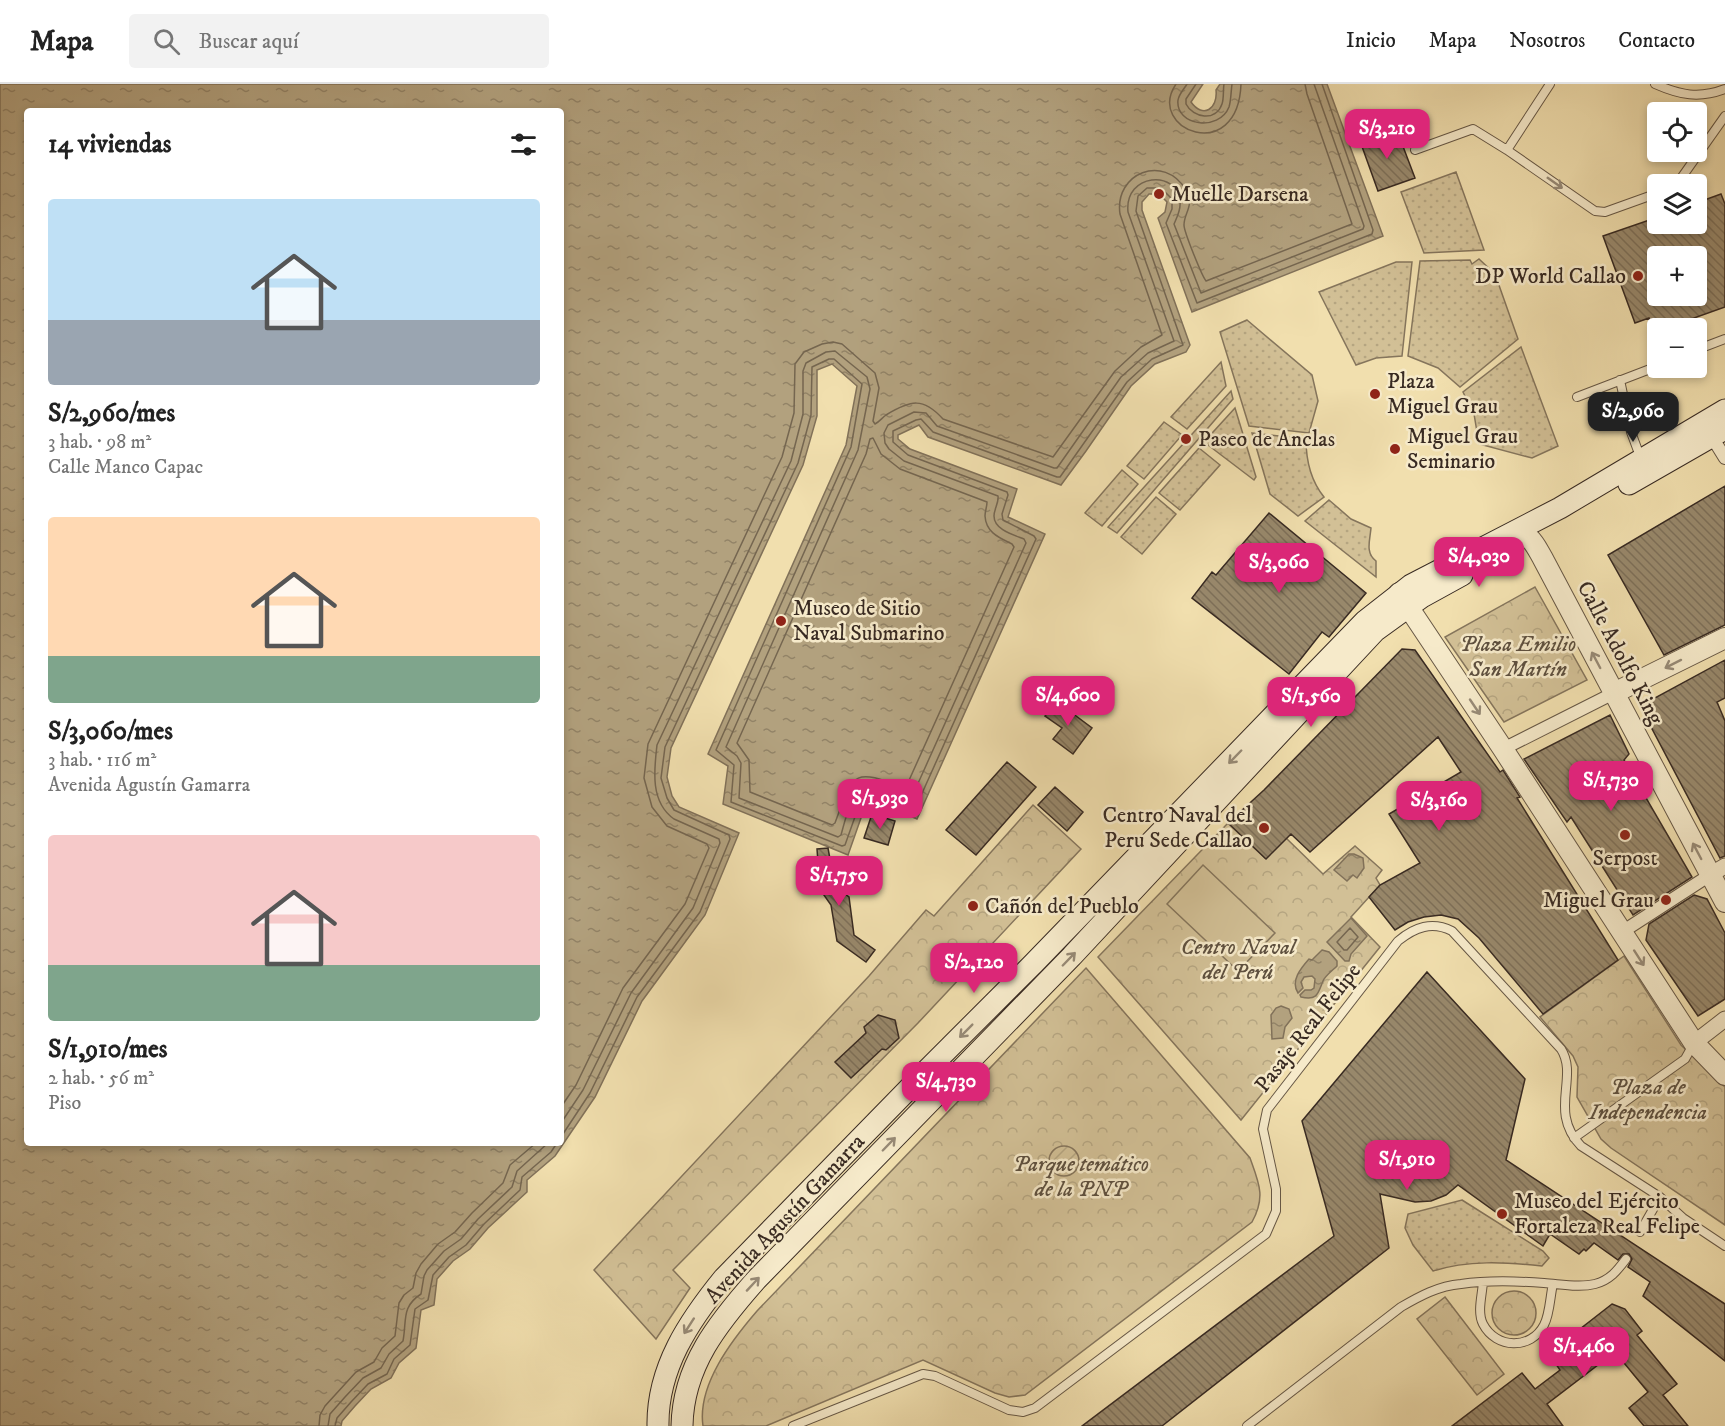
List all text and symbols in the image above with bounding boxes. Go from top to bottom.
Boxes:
search box [129,14,549,68]
text: Mapa [30,24,93,59]
icon: search [150,25,183,58]
text: Buscar aquí [198,28,299,55]
text: Inicio [1346,28,1396,54]
text: Mapa [1429,28,1476,54]
text: Nosotros [1509,28,1585,54]
text: Contacto [1618,28,1695,54]
map controls [1647,102,1707,378]
button: locate [1647,102,1707,162]
pin: S/3,210 [1332,109,1442,160]
text: S/3,210 [1359,116,1415,141]
text: 14 viviendas [48,128,171,161]
icon: filters [507,128,540,161]
button: layers [1647,174,1707,234]
one-way arrow [1546,177,1563,189]
place label: Muelle Darsena [1171,181,1309,208]
marker: Muelle Darsena [1152,187,1166,201]
icon: home [240,238,348,346]
button: + [1647,246,1707,306]
place label: DP World Callao [1475,263,1626,290]
marker: DP World Callao [1631,269,1645,283]
button: − [1647,318,1707,378]
place label: Plaza Miguel Grau [1387,368,1498,420]
marker: Plaza Miguel Grau [1368,387,1382,401]
pin: S/2,960 [1578,392,1688,443]
text: S/2,960/mes [48,397,175,430]
text: S/2,960 [1602,399,1664,424]
place label: Miguel Grau Seminario [1407,423,1518,475]
place label: Paseo de Anclas [1198,426,1335,453]
text: 3 hab. · 98 m² [48,430,151,455]
marker: Paseo de Anclas [1179,432,1193,446]
marker: Miguel Grau Seminario [1388,442,1402,456]
text: Calle Manco Capac [48,455,203,480]
pin: S/4,030 [1424,537,1534,588]
pin: S/3,060 [1224,543,1334,594]
text: S/4,030 [1448,544,1510,569]
text: S/3,060 [1249,550,1309,575]
icon: home [240,556,348,664]
street label: Calle Adolfo King [1571,577,1669,730]
place label: Museo de Sitio Naval Submarino [793,595,944,647]
marker: Museo de Sitio Naval Submarino [774,614,788,628]
park label: Plaza Emilio San Martín [1460,631,1576,683]
one-way arrow [1590,651,1602,669]
one-way arrow [1664,659,1682,671]
pin: S/4,600 [1013,676,1123,727]
pin: S/1,560 [1256,677,1366,728]
text: S/4,600 [1036,683,1100,708]
text: S/1,560 [1281,684,1341,709]
one-way arrow [1469,698,1481,715]
text: S/3,060/mes [48,715,173,748]
text: 3 hab. · 116 m² [48,748,156,773]
one-way arrow [1227,749,1242,764]
pin: S/1,730 [1556,761,1666,812]
text: S/1,730 [1583,768,1639,793]
text: Avenida Agustín Gamarra [48,773,250,798]
pin: S/1,930 [825,779,935,830]
pin: S/3,160 [1384,781,1494,832]
text: S/1,930 [852,786,908,811]
text: S/3,160 [1410,788,1468,813]
place label: Centro Naval del Peru Sede Callao [1102,802,1252,854]
marker: Centro Naval del Peru Sede Callao [1257,821,1271,835]
marker: Serpost [1618,828,1632,842]
one-way arrow [1691,843,1703,860]
place label: Serpost [1593,845,1657,872]
pin: S/1,750 [784,856,894,907]
text: S/1,750 [810,863,868,888]
icon: home [240,874,348,982]
place label: Miguel Grau [1543,887,1654,914]
place label: Cañón del Pueblo [985,893,1139,920]
marker: Miguel Grau [1659,893,1673,907]
marker: Cañón del Pueblo [966,899,980,913]
park label: Centro Naval del Perú [1181,934,1298,986]
pin: S/2,120 [919,943,1029,994]
one-way arrow [1633,949,1645,966]
text: S/2,120 [944,950,1004,975]
one-way arrow [1062,952,1077,967]
street label: Pasaje Real Felipe [1249,958,1367,1098]
one-way arrow [958,1023,973,1038]
text: S/1,910/mes [48,1033,168,1066]
pin: S/4,730 [891,1062,1001,1113]
text: 2 hab. · 56 m² [48,1066,154,1091]
text: S/4,730 [916,1069,976,1094]
park label: Plaza de Independencia [1587,1074,1707,1126]
text: Piso [48,1091,81,1116]
street label: Avenida Agustín Gamarra [699,1128,871,1310]
one-way arrow [882,1137,897,1152]
pin: S/1,910 [1352,1140,1462,1191]
text: S/1,910 [1379,1147,1435,1172]
park label: Parque temático de la PNP [1013,1151,1149,1203]
place label: Museo del Ejército Fortaleza Real Felipe [1514,1188,1700,1240]
marker: Museo del Ejército Fortaleza Real Felipe [1495,1207,1509,1221]
one-way arrow [746,1277,760,1292]
one-way arrow [683,1317,695,1334]
pin: S/1,460 [1529,1327,1639,1378]
text: S/1,460 [1553,1334,1615,1359]

